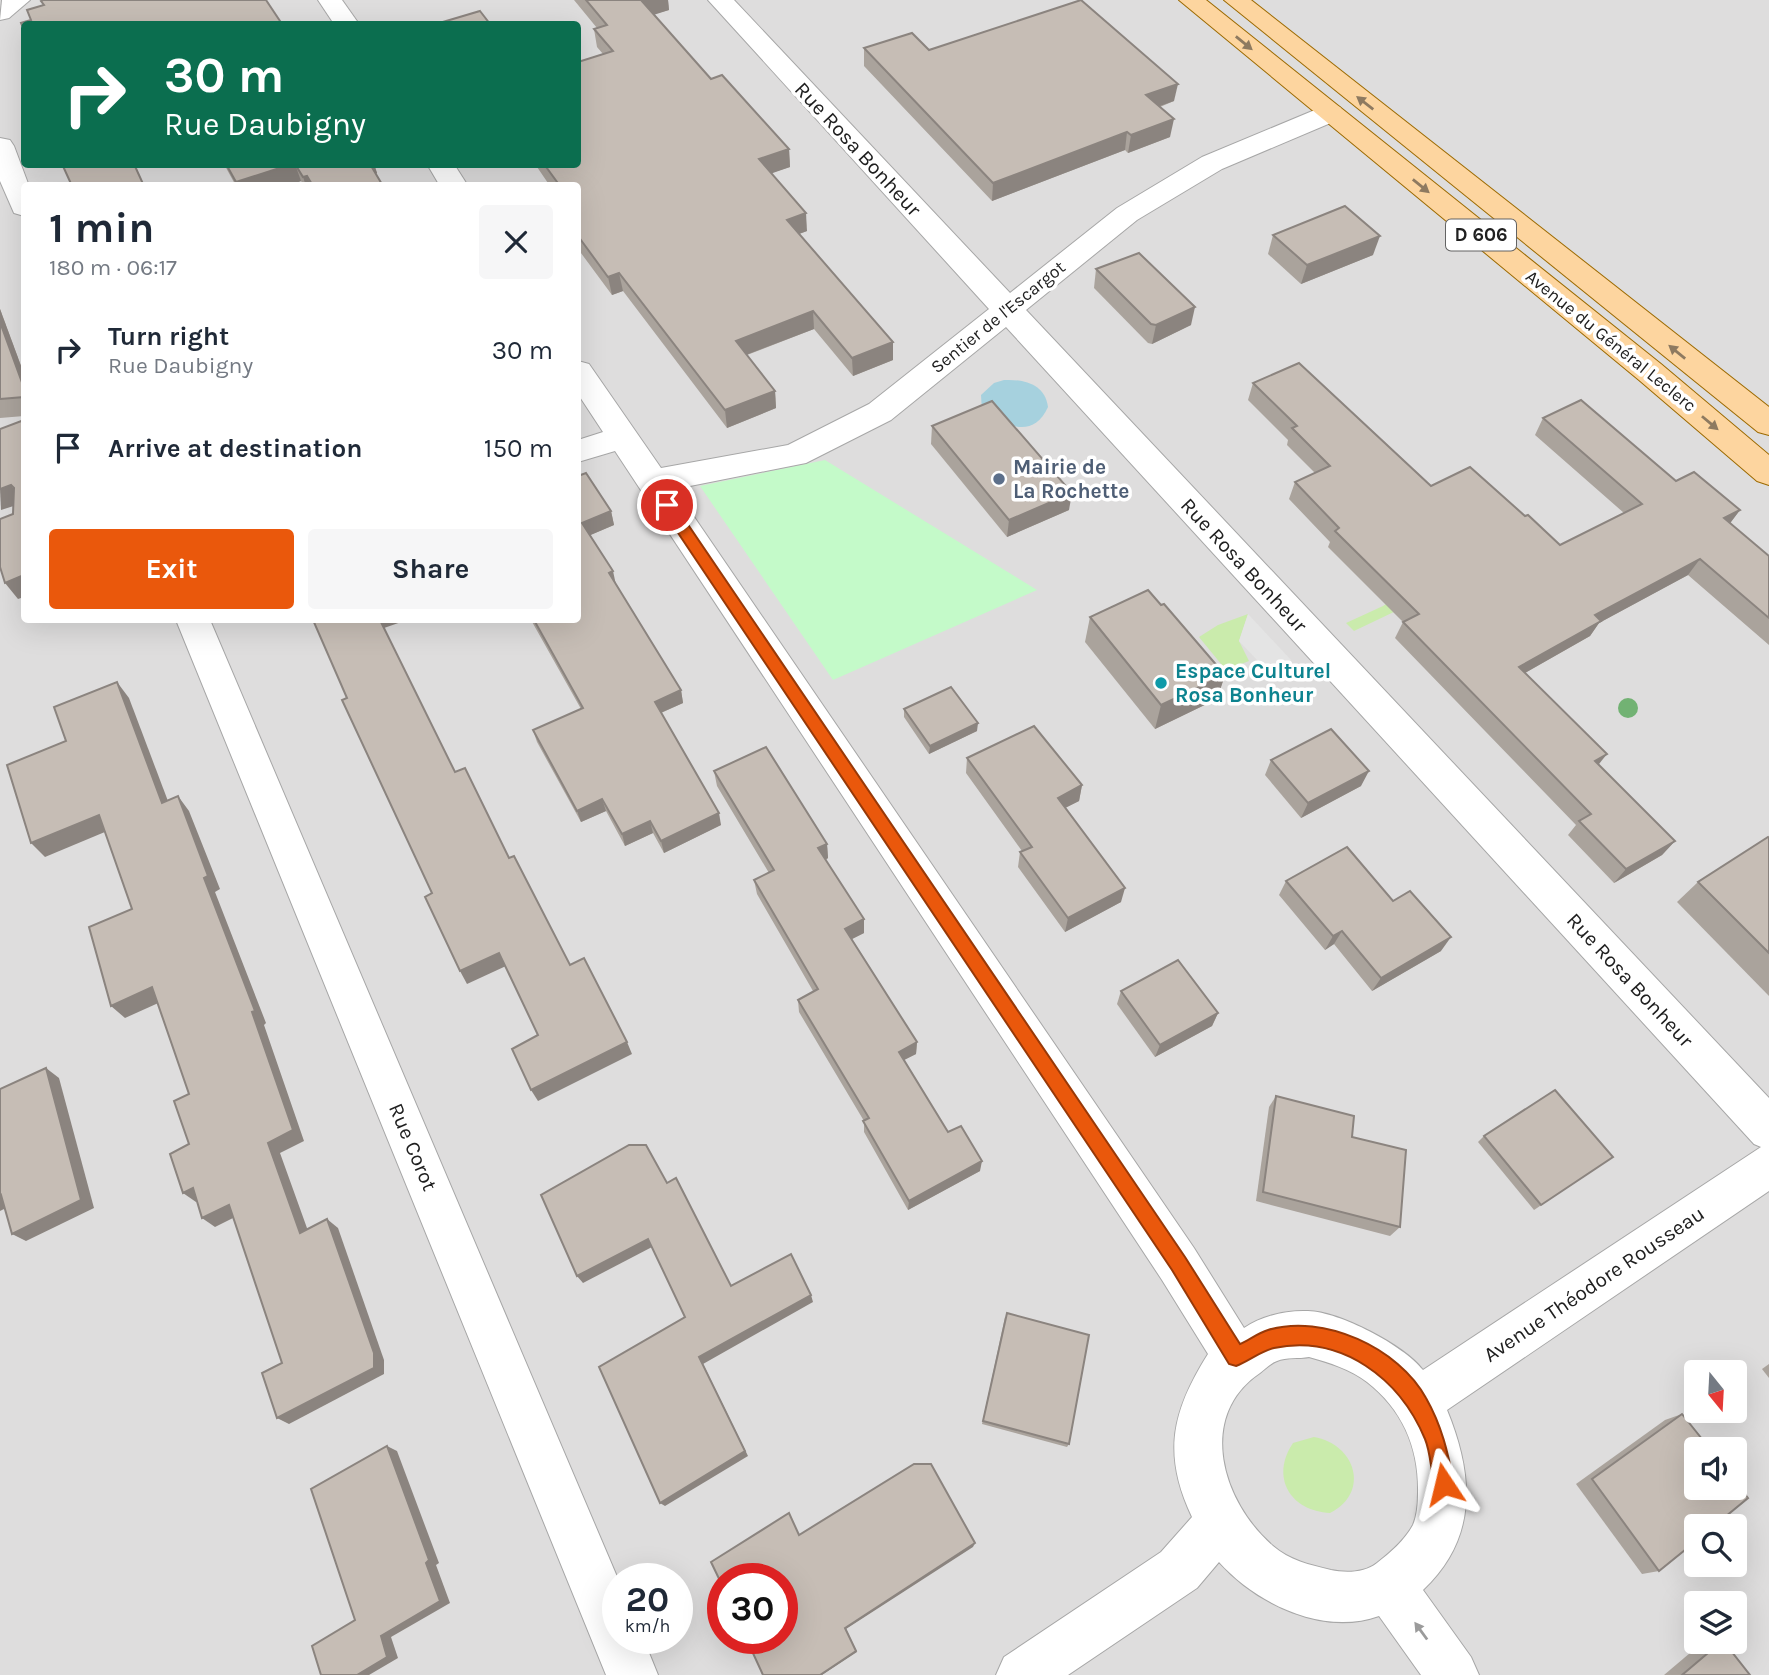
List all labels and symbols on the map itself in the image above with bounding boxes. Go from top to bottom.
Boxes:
one-way arrow [1234,35,1252,50]
street label: Rue Rosa Bonheur [790,77,926,221]
one-way arrow [1356,95,1374,110]
one-way arrow [1412,178,1429,193]
road number: D 606 [1446,219,1516,250]
street label: Sentier de l'Escargot [926,256,1070,378]
street label: Avenue du Général Leclerc [1521,265,1701,417]
one-way arrow [1668,344,1686,359]
one-way arrow [1701,415,1719,431]
place label: Mairie de La Rochette [1013,455,1129,503]
marker: Mairie de La Rochette [991,471,1007,487]
pin [637,475,697,535]
street label: Rue Rosa Bonheur [1176,493,1312,637]
place label: Espace Culturel Rosa Bonheur [1175,659,1331,707]
marker: Espace Culturel Rosa Bonheur [1153,675,1169,691]
street label: Rue Rosa Bonheur [1562,908,1698,1052]
street label: Rue Corot [384,1100,442,1194]
street label: Avenue Théodore Rousseau [1479,1201,1709,1367]
north arrow [1684,1360,1746,1423]
position arrow [1407,1447,1481,1521]
speed limit sign: 30 [707,1563,798,1654]
one-way arrow [1414,1622,1428,1640]

